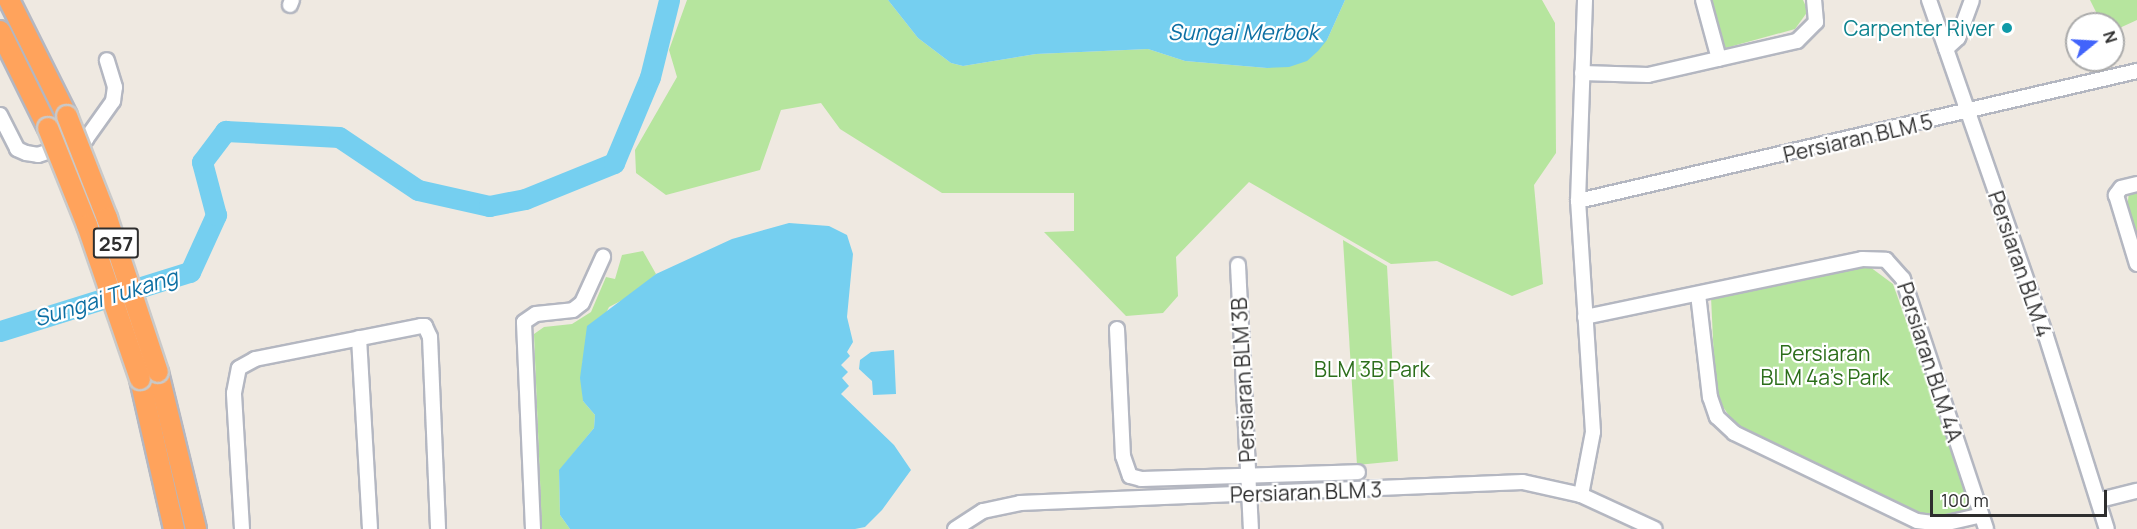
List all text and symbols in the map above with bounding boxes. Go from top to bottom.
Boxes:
north arrow [2065,12,2125,72]
place label: Carpenter River [1844,15,1995,41]
water label: Sungai Merbok [1168,20,1318,46]
marker: Carpenter River [2000,21,2014,35]
text: N [2098,28,2122,46]
street label: Persiaran BLM 5 [1781,109,1935,167]
street label: Persiaran BLM 4 [1983,188,2057,340]
road number: 257 [92,226,140,260]
water label: Sungai Tukang [31,264,181,332]
street label: Persiaran BLM 4A [1892,279,1968,445]
street label: Persiaran BLM 3B [1226,297,1260,463]
park label: Persiaran BLM 4a's Park [1761,340,1889,390]
park label: BLM 3B Park [1314,356,1430,382]
street label: Persiaran BLM 3 [1230,477,1382,507]
scale bar [1933,478,2110,516]
text: 100 m [1941,488,1989,512]

